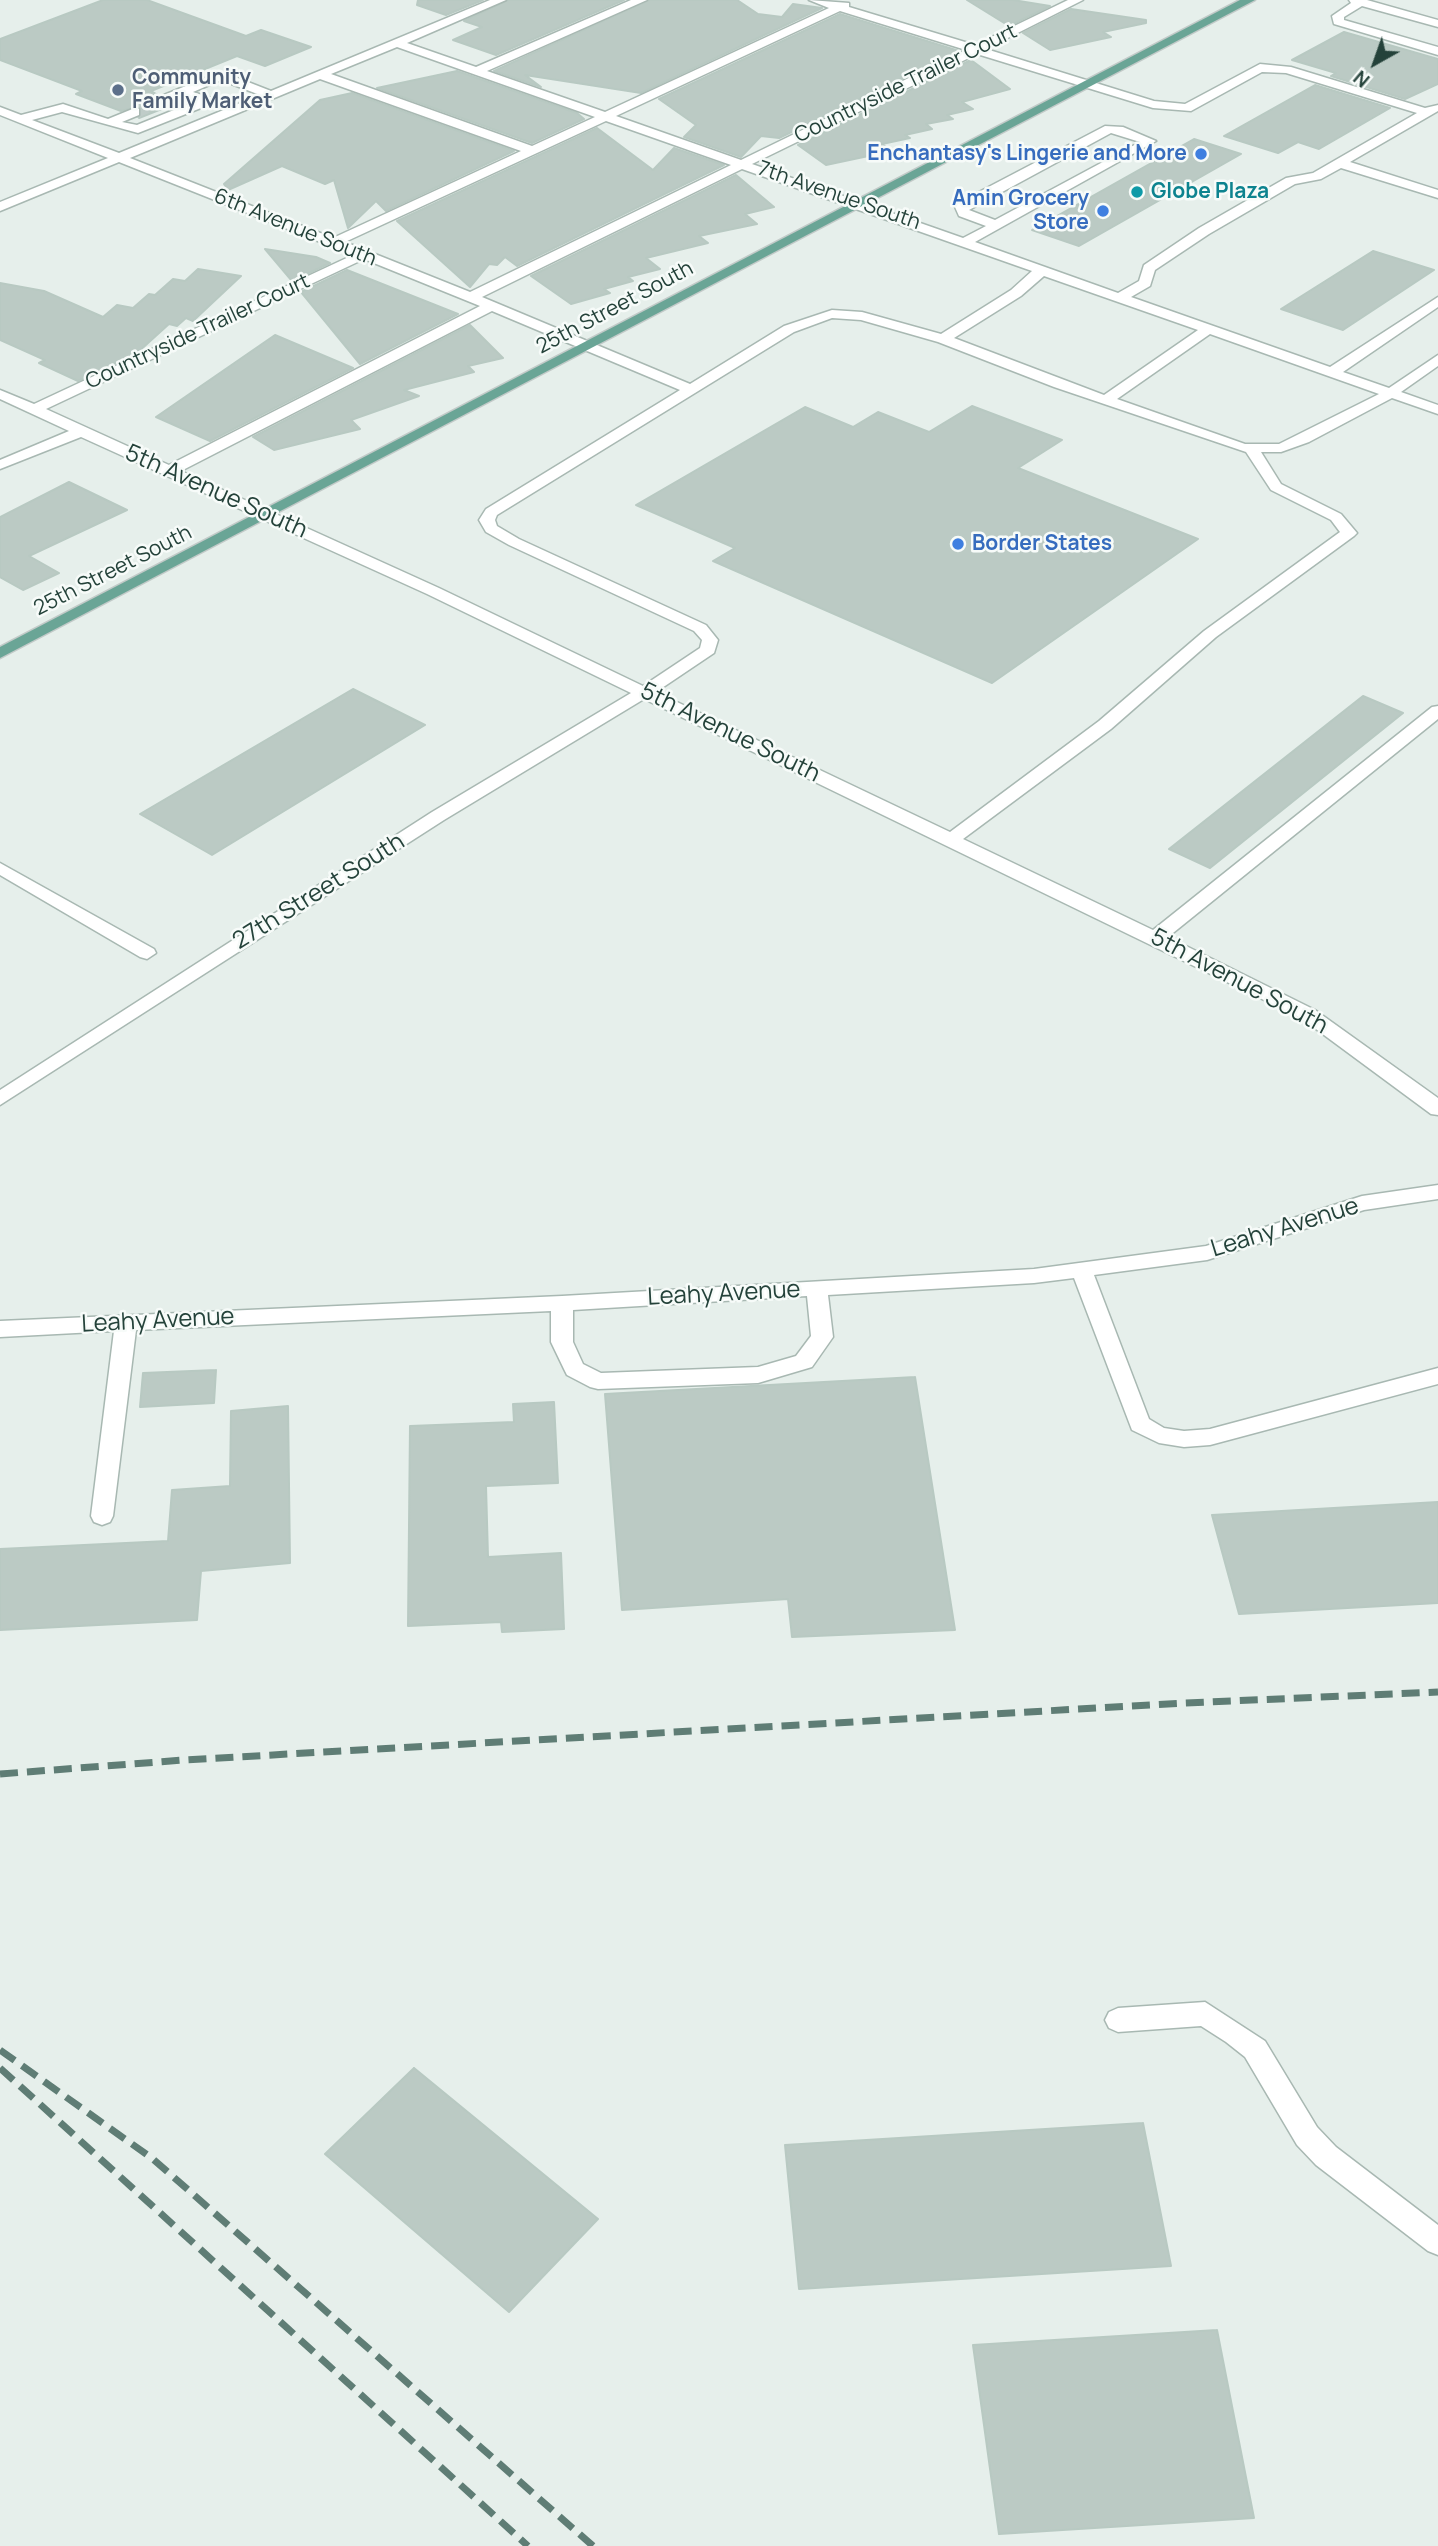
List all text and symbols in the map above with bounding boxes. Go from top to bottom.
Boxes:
street label: Countryside Trailer Court [791,19,1021,149]
north arrow [1340,28,1410,98]
place label: Community Family Market [132,65,273,115]
text: N [1348,65,1375,93]
marker: Community Family Market [110,82,126,98]
place label: Enchantasy's Lingerie and More [867,141,1187,167]
marker: Enchantasy's Lingerie and More [1193,146,1209,162]
street label: 7th Avenue South [754,156,924,236]
place label: Globe Plaza [1151,179,1269,205]
street label: 6th Avenue South [210,184,380,272]
marker: Globe Plaza [1129,184,1145,200]
place label: Amin Grocery Store [952,186,1089,236]
marker: Amin Grocery Store [1095,203,1111,219]
street label: 25th Street South [532,256,698,360]
street label: Countryside Trailer Court [82,269,314,395]
street label: 5th Avenue South [120,439,312,545]
street label: 25th Street South [30,520,196,622]
place label: Border States [972,531,1112,557]
marker: Border States [950,536,966,552]
street label: 5th Avenue South [635,677,825,789]
street label: 27th Street South [228,828,410,956]
street label: 5th Avenue South [1145,923,1333,1041]
street label: Leahy Avenue [1208,1192,1362,1264]
street label: Leahy Avenue [647,1276,801,1312]
street label: Leahy Avenue [81,1303,235,1339]

